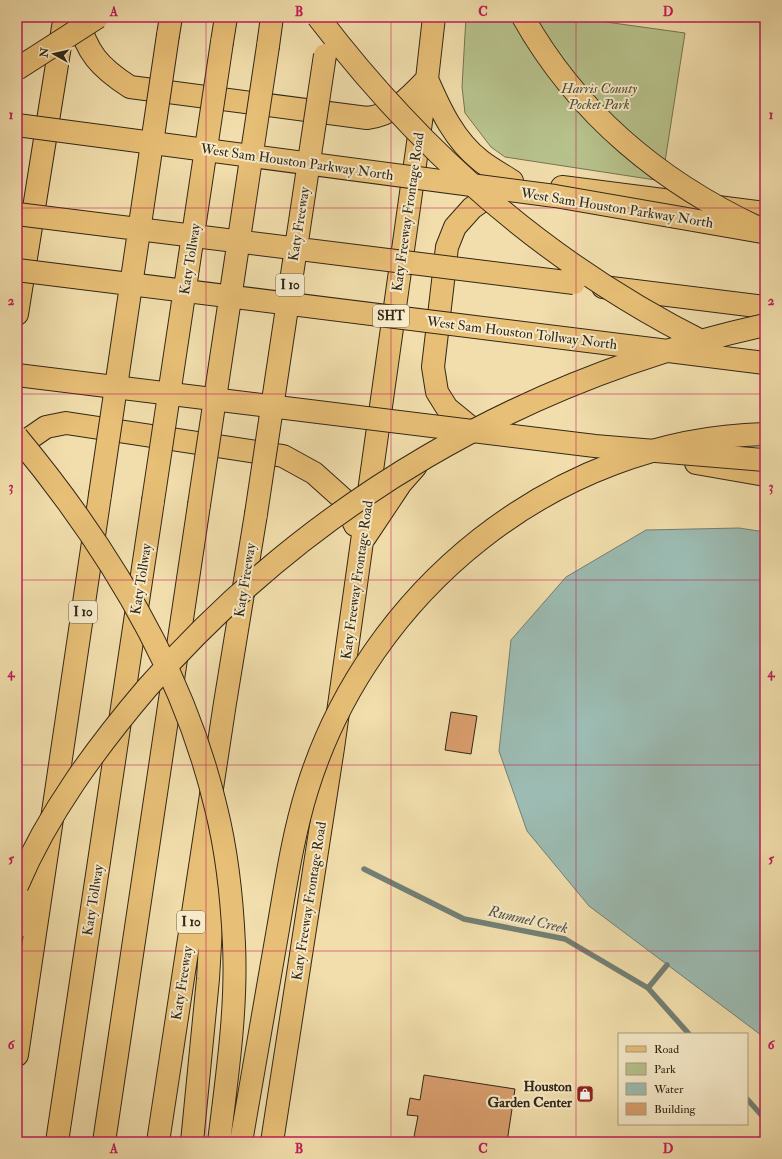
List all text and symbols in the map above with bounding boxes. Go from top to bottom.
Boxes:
text: A [109,4,119,20]
text: B [295,4,303,20]
text: C [478,4,488,20]
text: D [663,4,674,20]
north arrow [34,34,74,74]
text: N [37,46,52,59]
park label: Harris County Pocket Park [560,80,637,113]
text: 1 [9,107,14,123]
text: 1 [769,107,774,123]
street label: Katy Freeway Frontage Road [388,131,429,293]
street label: West Sam Houston Parkway North [198,140,395,185]
street label: West Sam Houston Parkway North [518,184,715,233]
street label: Katy Freeway [285,185,314,262]
street label: Katy Tollway [176,221,205,296]
road number: I 10 [276,274,304,296]
text: 2 [8,293,15,309]
text: 2 [768,293,775,309]
road number: SHT [373,305,409,327]
street label: West Sam Houston Tollway North [425,313,619,354]
text: 3 [9,479,14,495]
text: 3 [769,479,774,495]
street label: Katy Freeway Frontage Road [337,499,378,661]
street label: Katy Tollway [127,541,156,616]
street label: Katy Freeway [231,541,260,618]
road number: I 10 [69,601,97,623]
text: 4 [6,665,15,681]
text: 4 [766,665,775,681]
street label: Katy Freeway Frontage Road [288,820,331,982]
text: 5 [8,851,14,867]
text: 5 [768,851,774,867]
street label: Katy Tollway [79,862,108,937]
water label: Rummel Creek [485,901,570,938]
road number: I 10 [177,911,205,933]
street label: Katy Freeway [168,944,197,1021]
legend [618,1033,748,1125]
text: 6 [8,1037,16,1053]
text: 6 [768,1037,776,1053]
text: Road [654,1042,679,1057]
text: Park [654,1062,676,1077]
place label: Houston Garden Center [488,1078,573,1111]
text: Water [653,1082,684,1097]
shop icon: Houston Garden Center [575,1084,595,1104]
text: Building [654,1102,697,1117]
text: A [109,1141,119,1157]
text: B [295,1141,303,1157]
text: C [478,1141,488,1157]
text: D [663,1141,674,1157]

